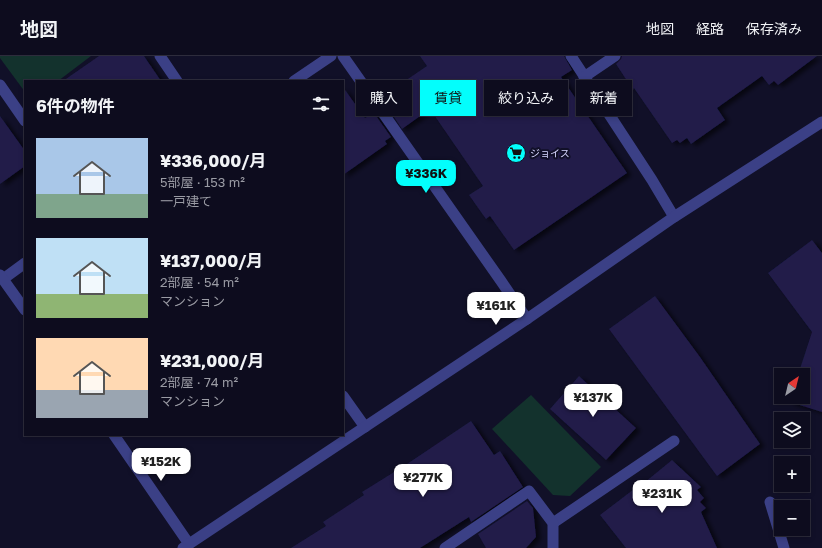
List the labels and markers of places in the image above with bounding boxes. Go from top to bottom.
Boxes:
supermarket icon: ジョイス [505,142,527,164]
place label: ジョイス [530,147,570,159]
pin: ¥336K [398,160,454,194]
pin: ¥161K [468,292,524,326]
pin: ¥137K [565,384,621,418]
pin: ¥152K [133,448,189,482]
pin: ¥277K [395,464,451,498]
pin: ¥231K [634,480,690,514]

